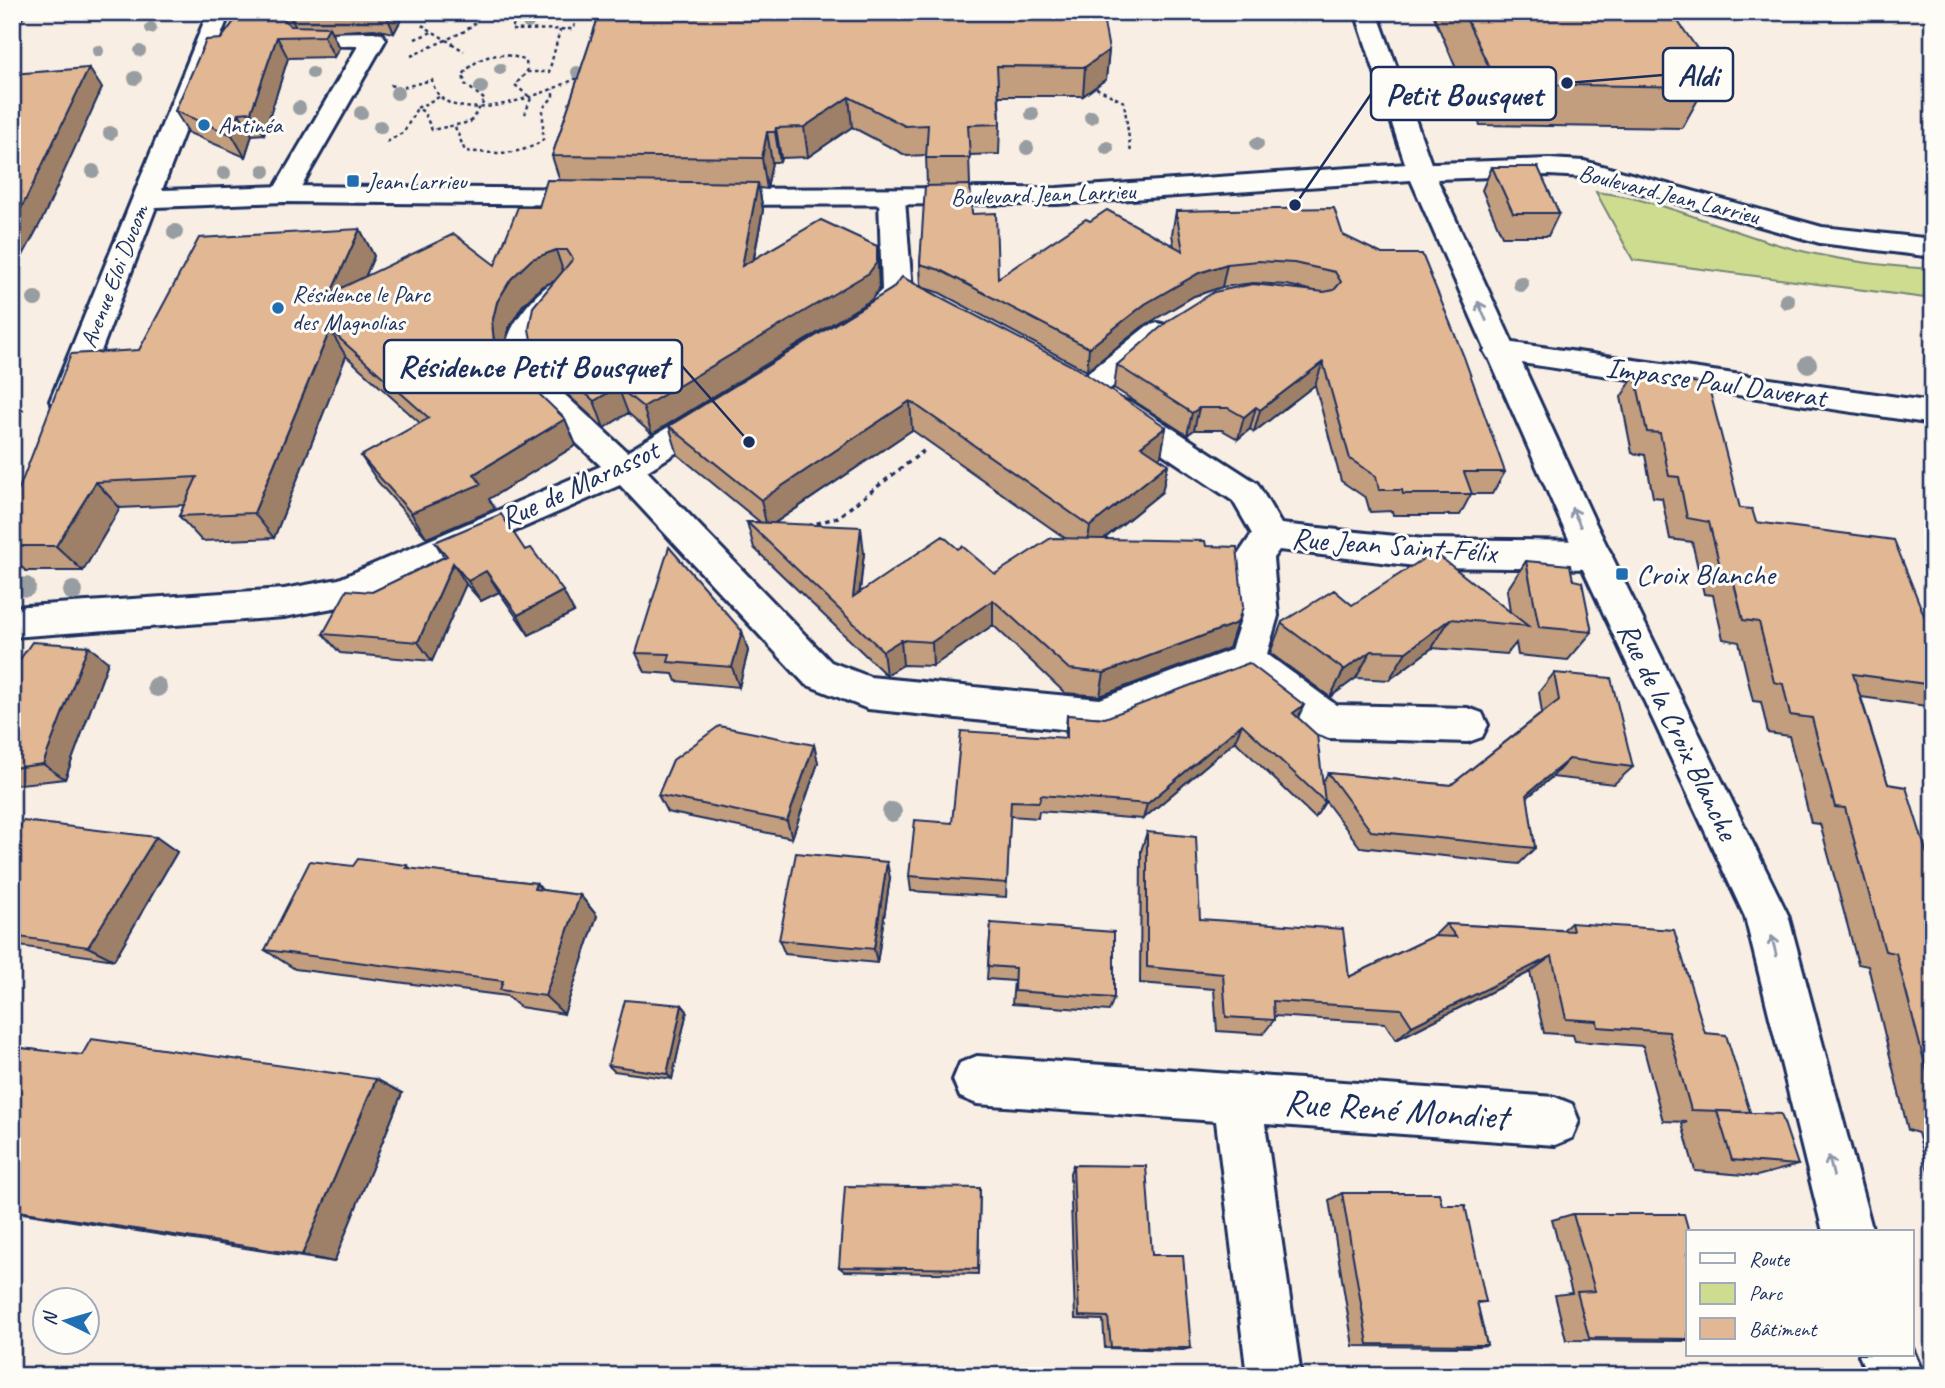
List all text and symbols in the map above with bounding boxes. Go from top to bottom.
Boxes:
callout: Aldi [1663,48,1733,101]
text: Aldi [1677,55,1722,96]
callout: Petit Bousquet [1371,67,1556,120]
text: Petit Bousquet [1386,74,1546,115]
place label: Antinéa [218,110,284,140]
marker: Antinéa [196,117,212,133]
street label: Boulevard Jean Larrieu [1576,157,1764,231]
place label: Jean Larrieu [366,166,469,196]
marker: Jean Larrieu [345,173,361,189]
street label: Boulevard Jean Larrieu [950,176,1138,212]
street label: Avenue Eloi Ducom [73,199,156,352]
place label: Résidence le Parc des Magnolias [292,279,431,337]
marker: Résidence le Parc des Magnolias [270,300,286,316]
one-way arrow [1475,300,1488,322]
callout: Résidence Petit Bousquet [384,340,682,393]
text: Résidence Petit Bousquet [398,346,673,387]
street label: Impasse Paul Daverat [1603,348,1832,417]
street label: Rue de Marassot [494,429,667,537]
one-way arrow [1569,507,1582,529]
street label: Rue Jean Saint-Félix [1290,519,1500,571]
place label: Croix Blanche [1636,555,1777,593]
marker: Croix Blanche [1614,566,1630,582]
street label: Rue de la Croix Blanche [1609,616,1748,848]
one-way arrow [1767,935,1780,958]
street label: Rue René Mondiet [1283,1078,1514,1141]
one-way arrow [1824,1155,1837,1178]
legend [1686,1230,1913,1356]
text: Route [1749,1246,1790,1272]
text: Parc [1749,1280,1784,1306]
north arrow [32,1286,102,1356]
text: N [38,1309,63,1327]
text: Bâtiment [1749,1316,1818,1342]

